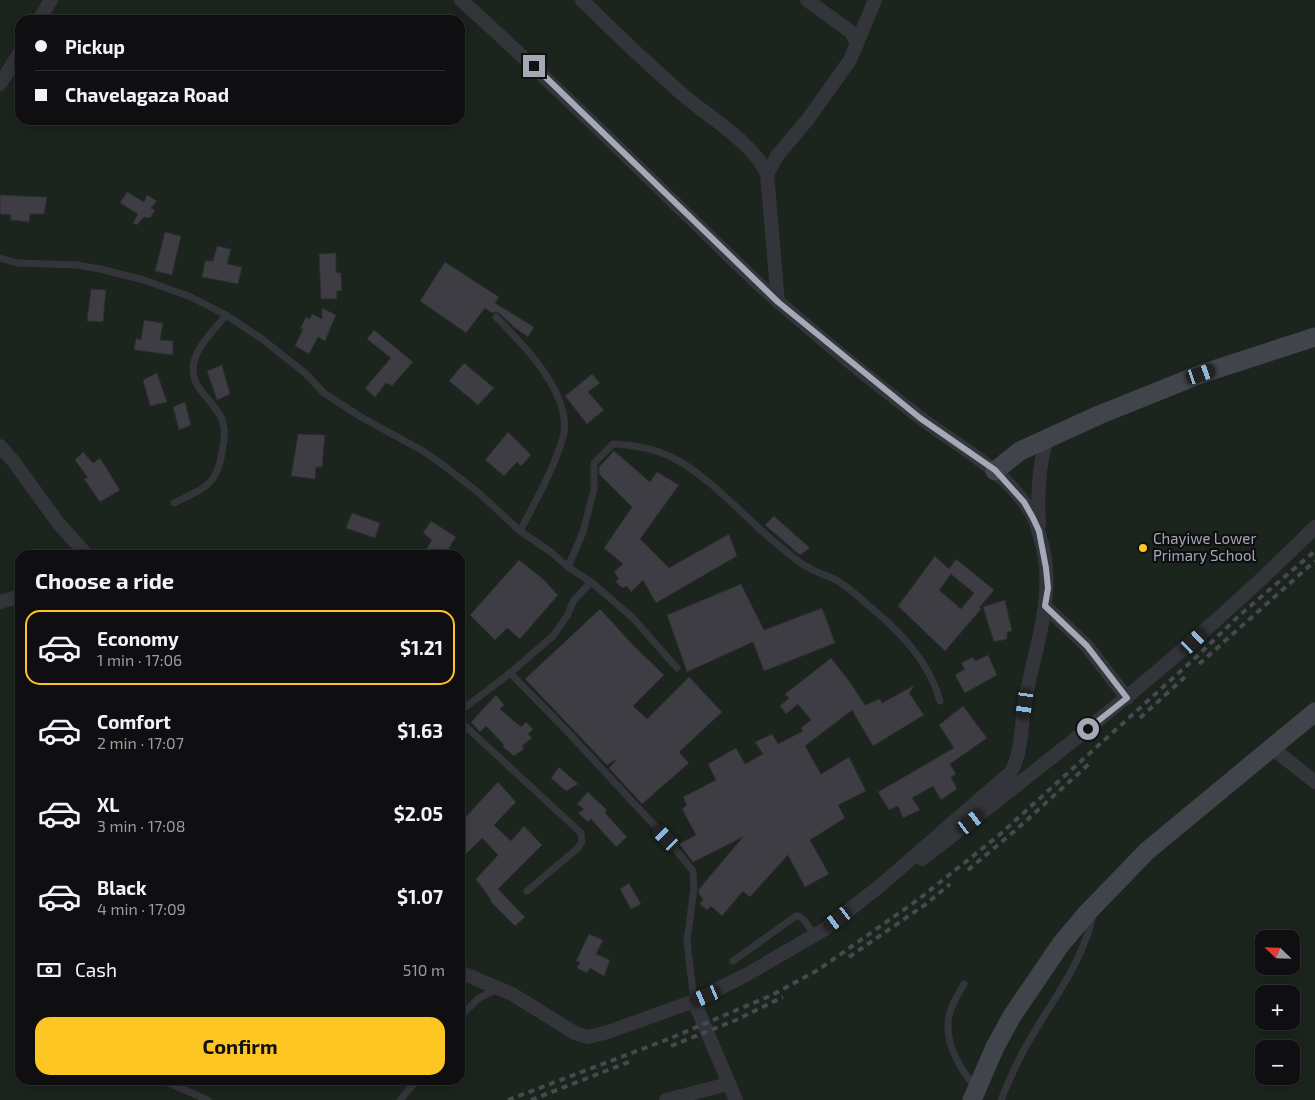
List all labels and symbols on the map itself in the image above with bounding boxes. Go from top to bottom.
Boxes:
route end [523,55,545,77]
car [1184,362,1217,386]
place label: Chayiwe Lower Primary School [1153,529,1256,564]
marker: Chayiwe Lower Primary School [1137,542,1149,554]
car [1177,625,1210,657]
car [1015,688,1034,720]
route start [1077,718,1099,740]
car [954,807,987,837]
car [650,822,681,854]
car [821,904,854,934]
north arrow [1255,930,1300,975]
car [689,983,722,1009]

